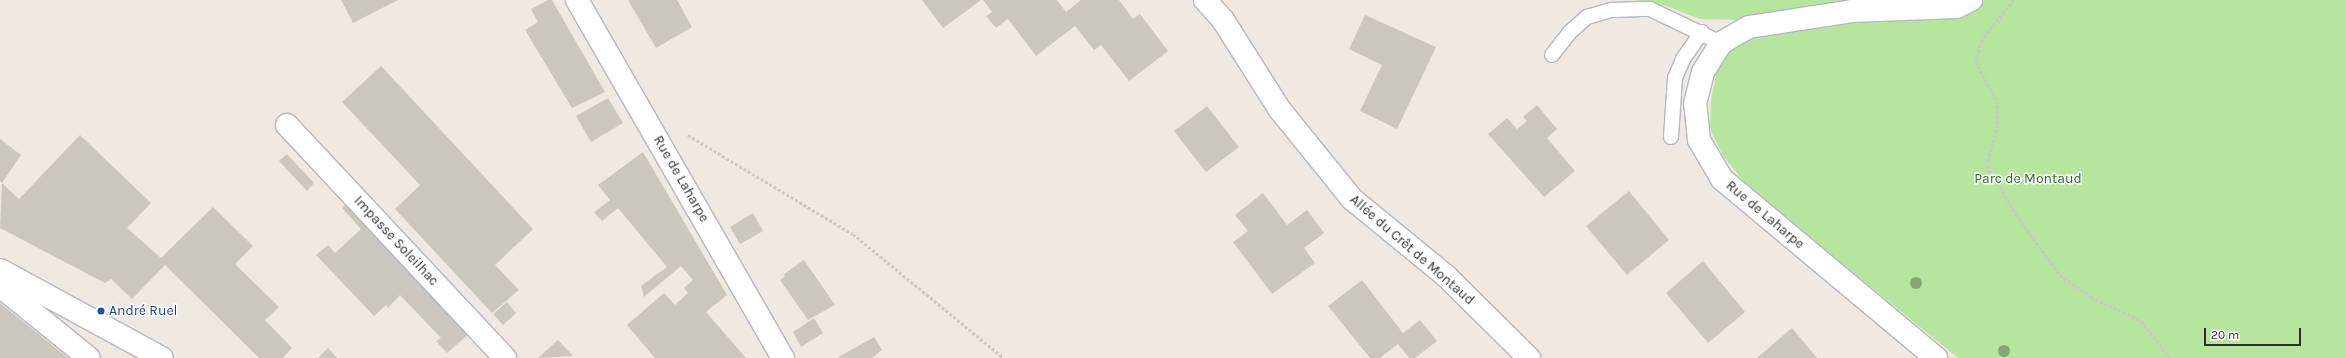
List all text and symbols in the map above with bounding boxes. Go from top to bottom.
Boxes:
street label: Rue de Laharpe [649,133,713,225]
park label: Parc de Montaud [1974,171,2082,187]
street label: Rue de Laharpe [1722,177,1808,253]
street label: Allée du Crêt de Montaud [1346,191,1478,309]
street label: Impasse Soleilhac [350,193,442,289]
place label: André Ruel [109,303,178,319]
marker: André Ruel [96,306,106,316]
scale bar [2206,320,2303,346]
text: 20 m [2211,328,2239,342]

